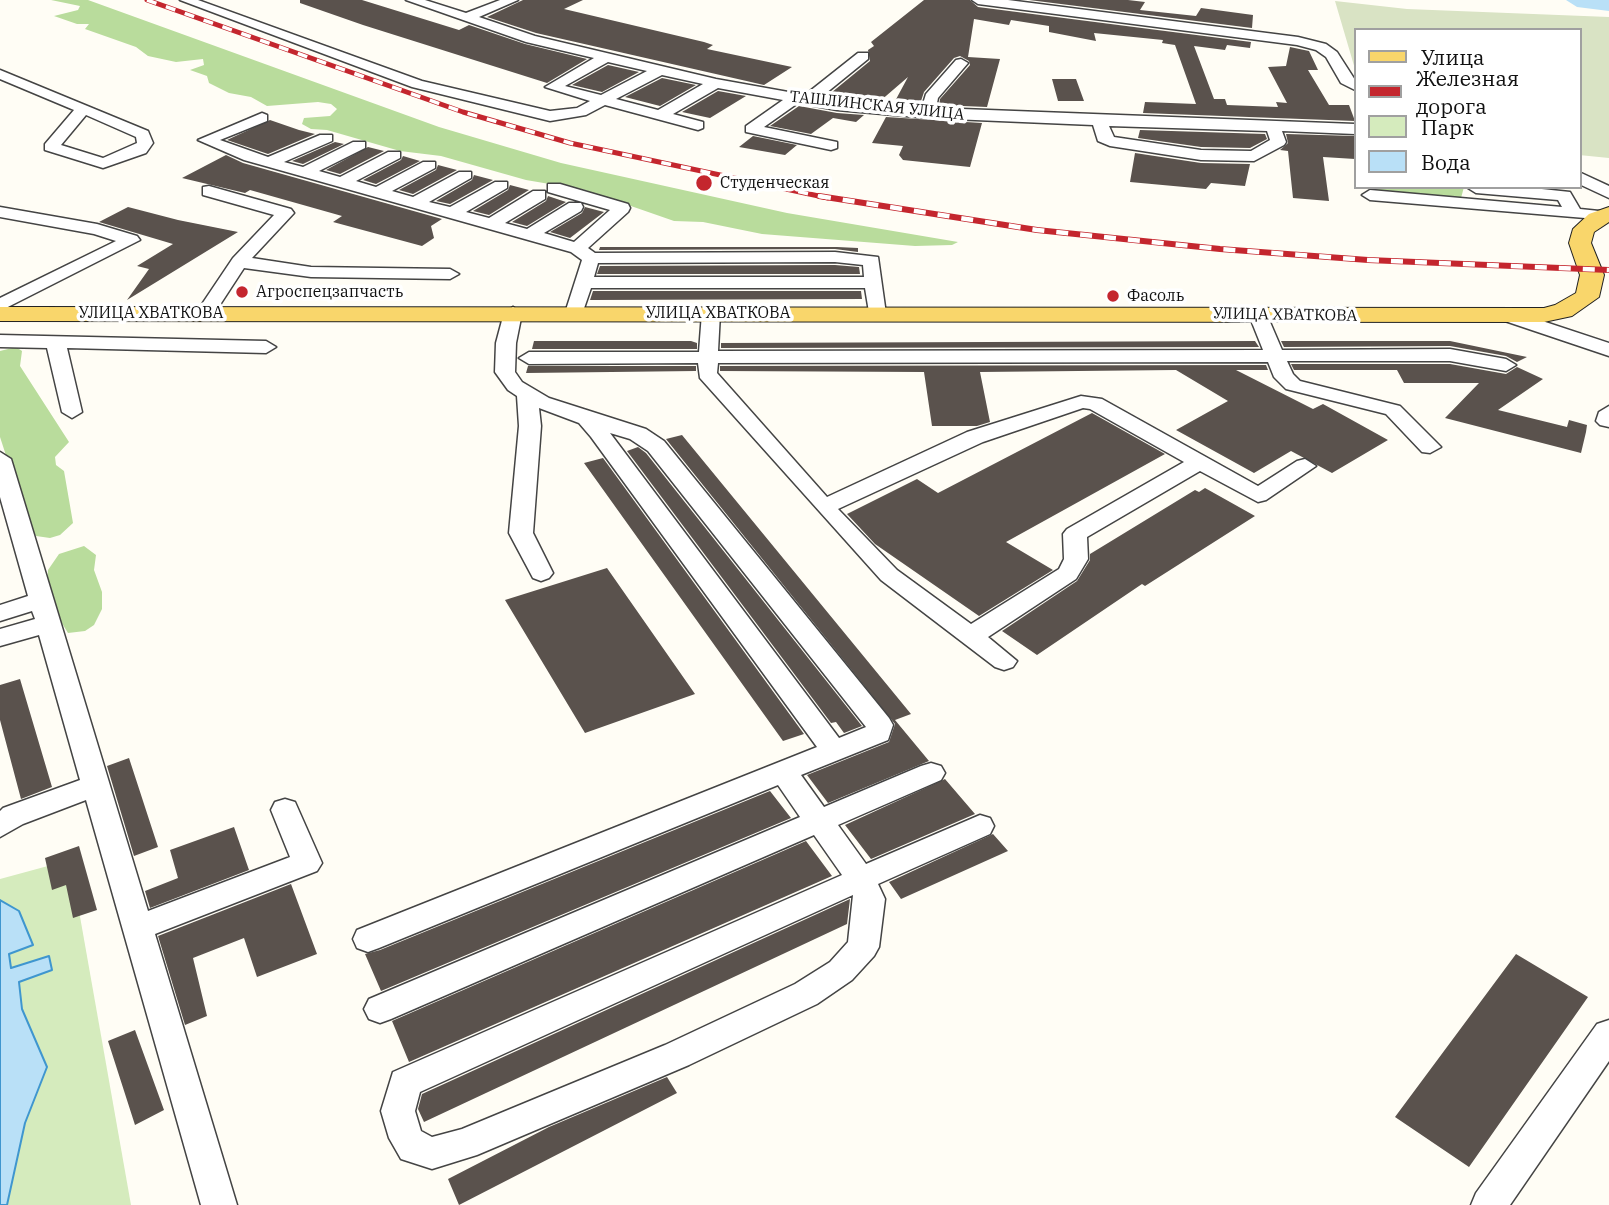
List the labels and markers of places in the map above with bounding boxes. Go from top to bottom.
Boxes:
marker: Студенческая [694,173,714,193]
place label: Студенческая [720,173,829,193]
place label: Агроспецзапчасть [256,282,403,302]
marker: Агроспецзапчасть [234,284,250,300]
place label: Фасоль [1127,286,1184,306]
marker: Фасоль [1105,288,1121,304]

